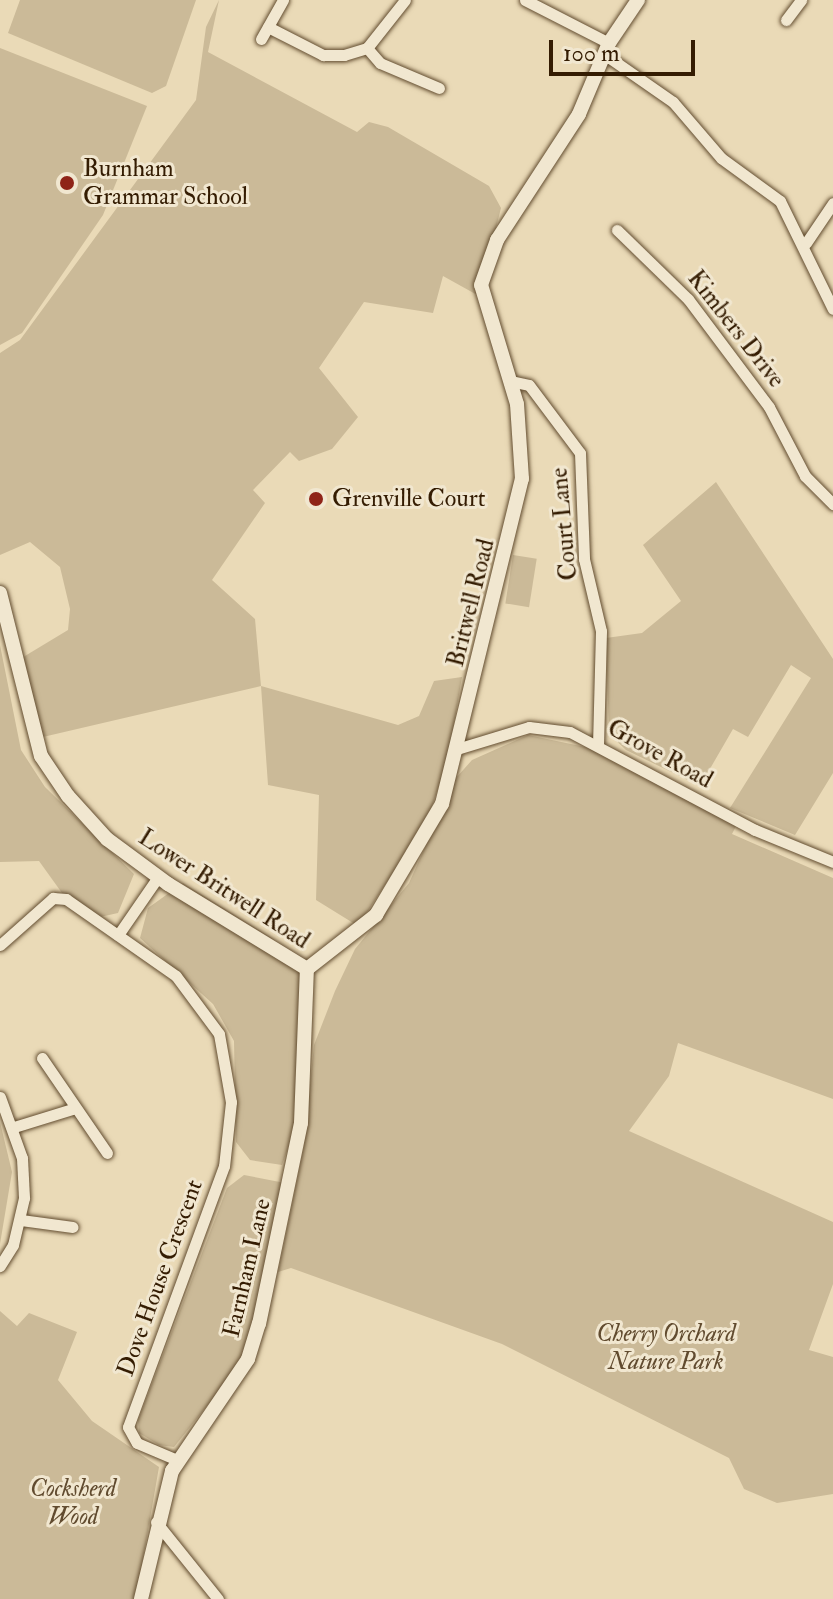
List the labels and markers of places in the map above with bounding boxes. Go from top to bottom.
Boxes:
place label: Burnham Grammar School [83,155,248,211]
marker: Burnham Grammar School [58,174,76,192]
place label: Grenville Court [332,485,485,513]
marker: Grenville Court [307,490,325,508]

